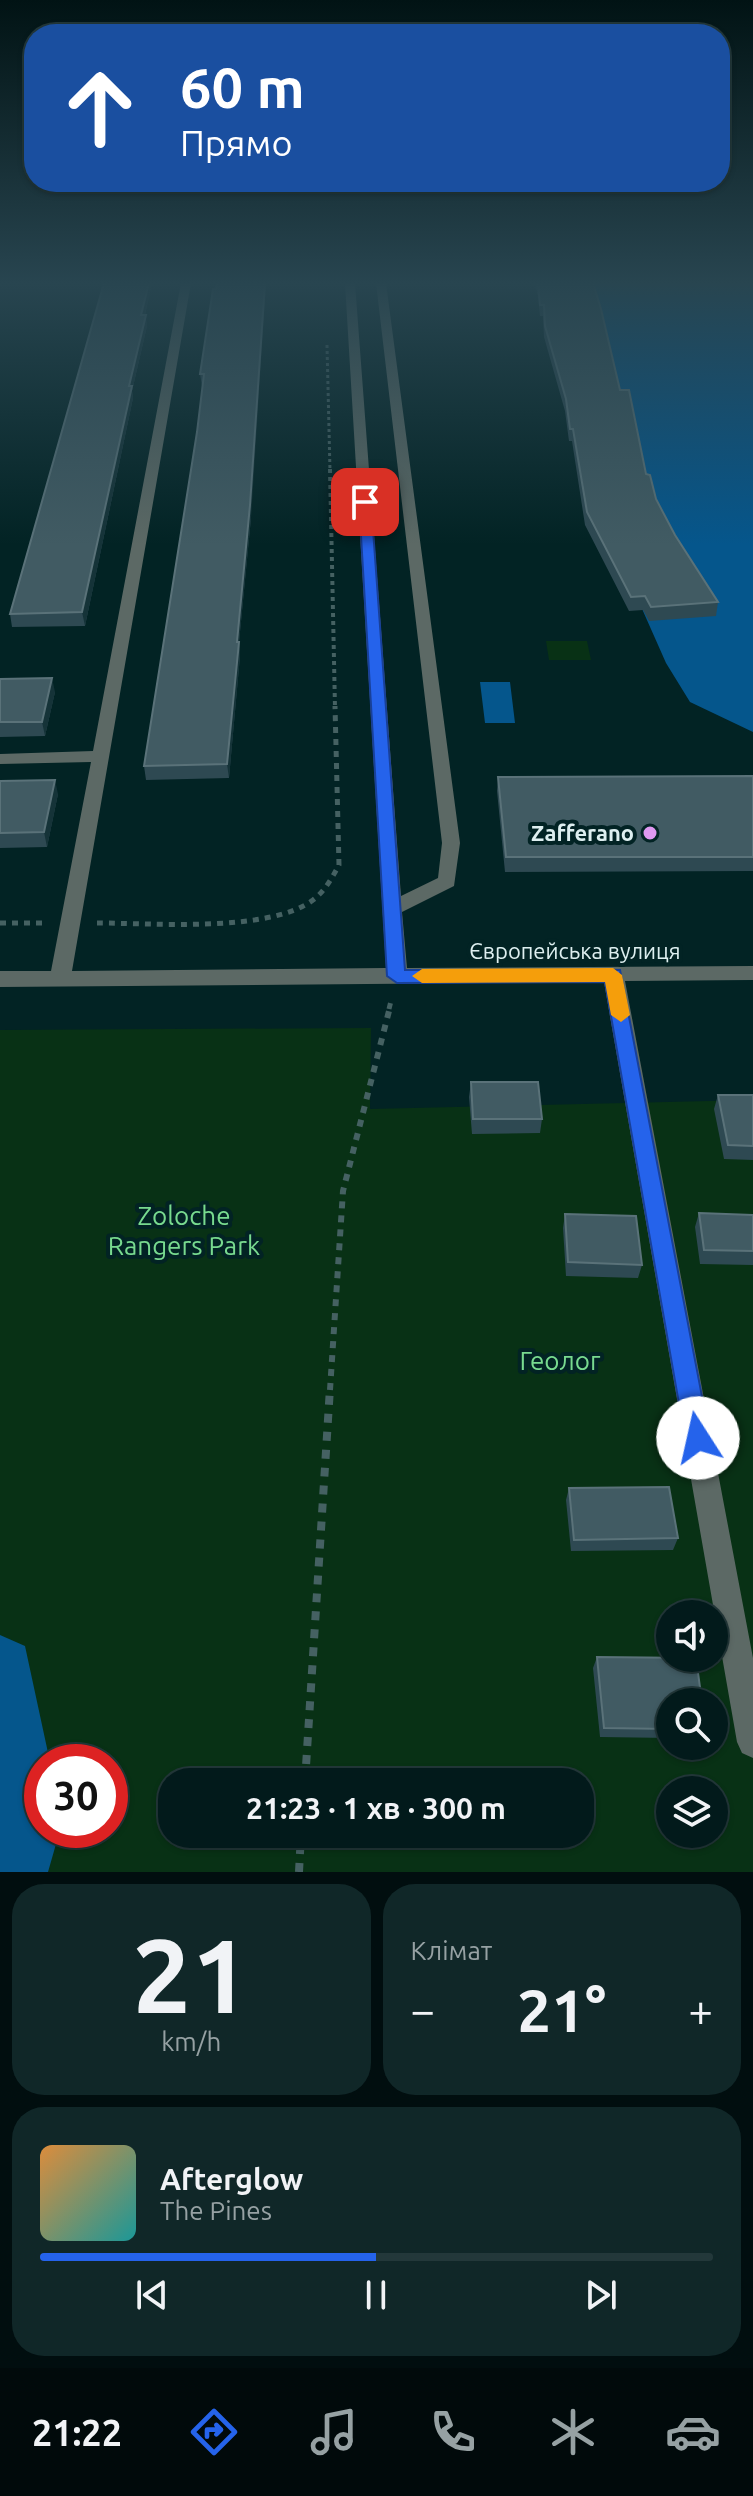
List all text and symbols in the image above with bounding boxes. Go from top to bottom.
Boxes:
icon: ahead [48,56,152,160]
text: 60 m [180,56,305,119]
text: Прямо [180,122,293,163]
pin [331,468,399,536]
icon: arrive [343,480,387,524]
place label: Zafferano [531,820,634,845]
marker: Zafferano [641,824,659,842]
street label: Європейська вулиця [469,938,681,963]
park label: Zoloche Rangers Park [108,1201,260,1260]
park label: Геолог [520,1346,601,1375]
position arrow [656,1396,740,1480]
map controls [656,1600,728,1848]
button: sound [656,1600,728,1672]
button: search [656,1688,728,1760]
speed limit sign: 30 [24,1744,128,1848]
button: layers [656,1776,728,1848]
text: 21:23 · 1 хв · 300 m [246,1791,506,1825]
text: 21 [133,1916,250,2033]
text: Клімат [411,1936,492,1965]
text: 21° [517,1976,606,2043]
text: − [411,1985,435,2034]
text: + [688,1985,713,2034]
text: km/h [161,2027,221,2056]
text: Afterglow [160,2162,303,2196]
text: The Pines [160,2196,272,2225]
icon: previous [130,2273,174,2317]
icon: pause [354,2273,398,2317]
icon: next [579,2273,623,2317]
icon: directions [186,2404,242,2460]
icon: music [306,2404,362,2460]
icon: phone [425,2404,481,2460]
icon: climate [545,2404,601,2460]
icon: car [665,2404,721,2460]
text: 21:22 [32,2412,122,2453]

